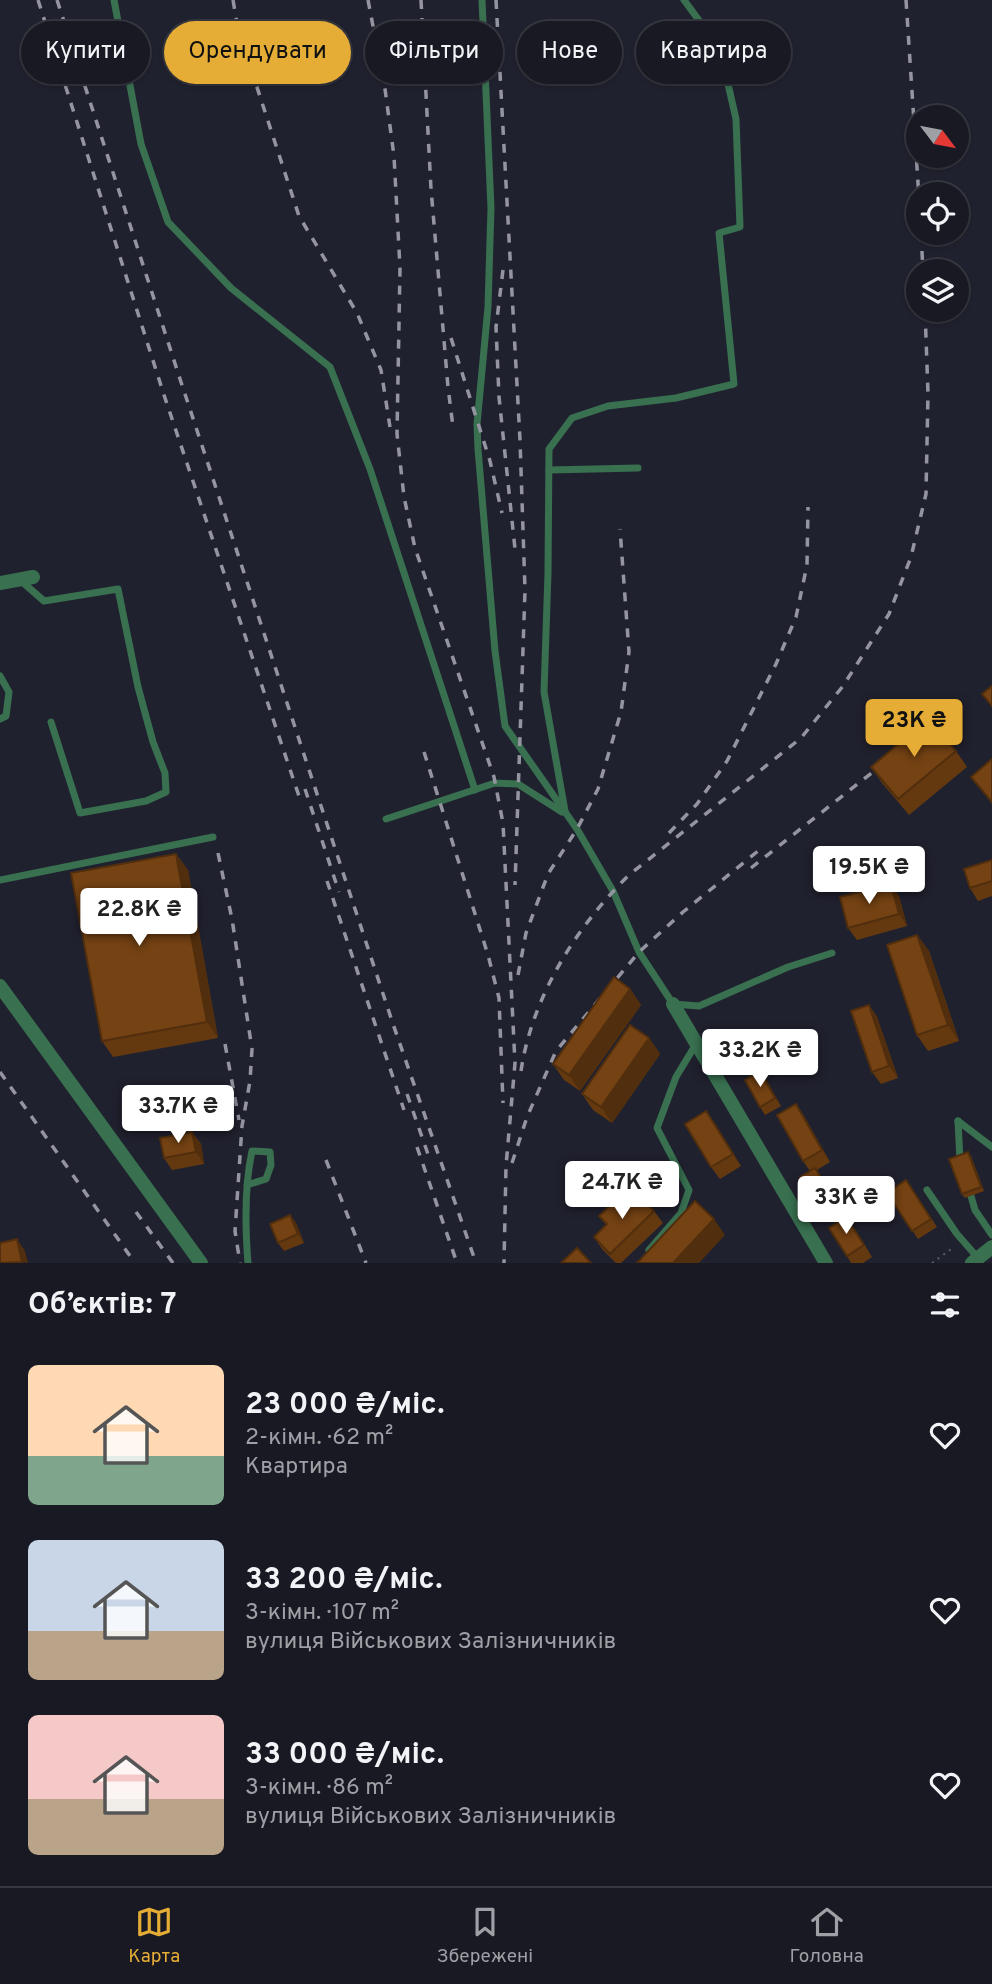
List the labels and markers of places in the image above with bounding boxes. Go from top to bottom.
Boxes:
pin: 23K ₴ [865,700,963,759]
pin: 19.5K ₴ [804,846,934,906]
pin: 22.8K ₴ [74,888,204,948]
pin: 33.2K ₴ [695,1030,825,1089]
pin: 33.7K ₴ [113,1086,243,1145]
pin: 24.7K ₴ [557,1162,687,1221]
pin: 33K ₴ [797,1176,895,1236]

